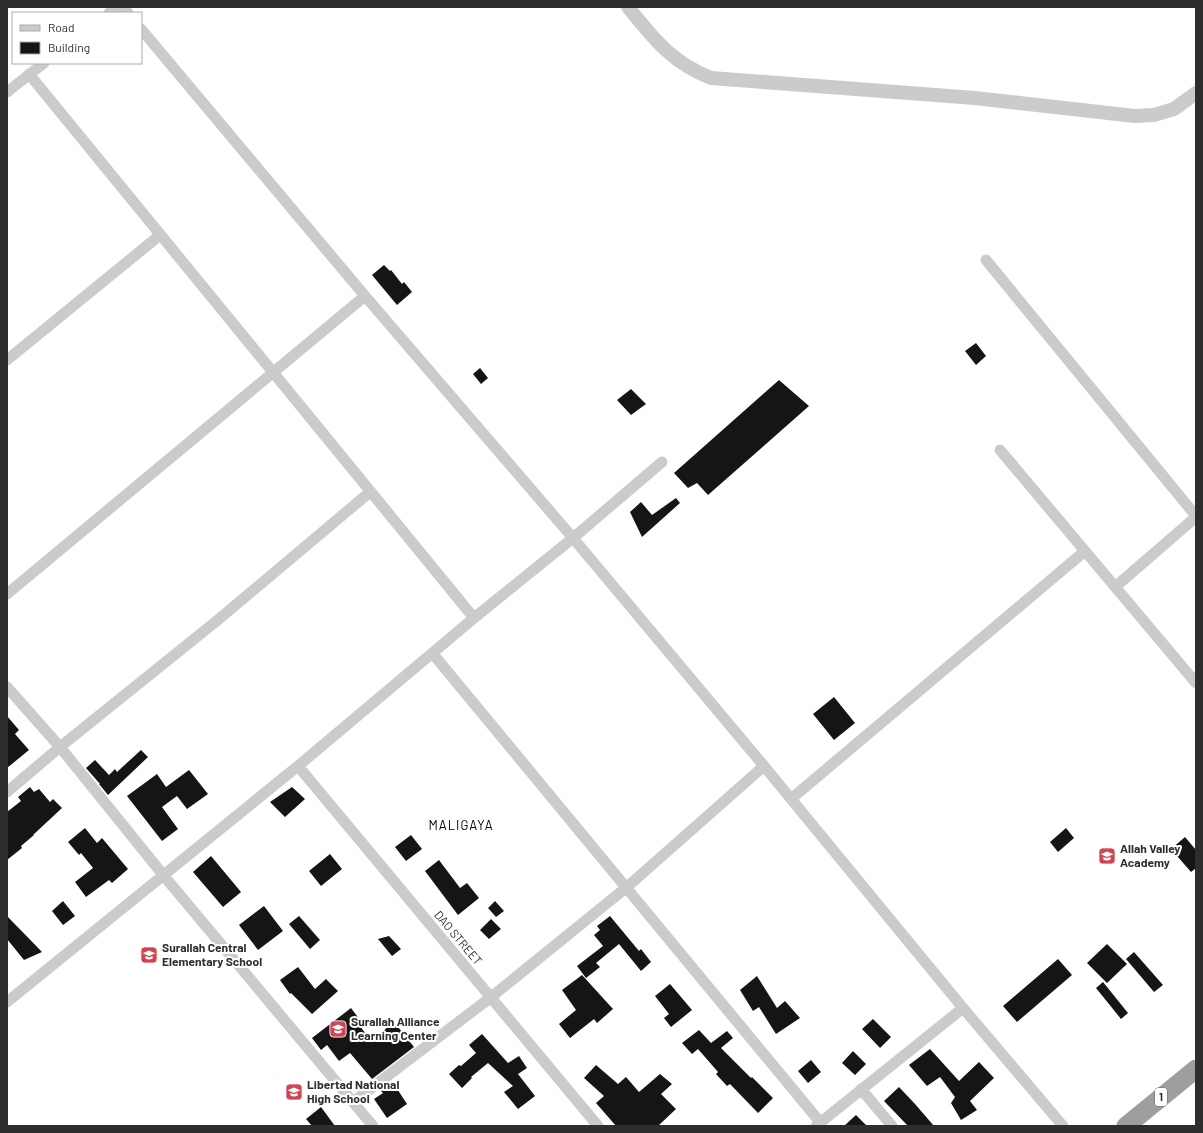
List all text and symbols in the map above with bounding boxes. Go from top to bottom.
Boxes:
legend [12,12,142,64]
text: Road [48,20,75,34]
text: Building [48,40,90,54]
district label: MALIGAYA [428,817,494,833]
place label: Allah Valley Academy [1120,841,1180,869]
school or university icon: Allah Valley Academy [1097,846,1117,866]
street label: DAO STREET [432,907,486,967]
place label: Surallah Central Elementary School [162,940,262,968]
school or university icon: Surallah Central Elementary School [139,945,159,965]
place label: Surallah Alliance Learning Center [351,1014,440,1042]
school or university icon: Surallah Alliance Learning Center [328,1019,348,1039]
place label: Libertad National High School [307,1077,399,1105]
school or university icon: Libertad National High School [284,1082,304,1102]
road number: 1 [1155,1088,1167,1106]

